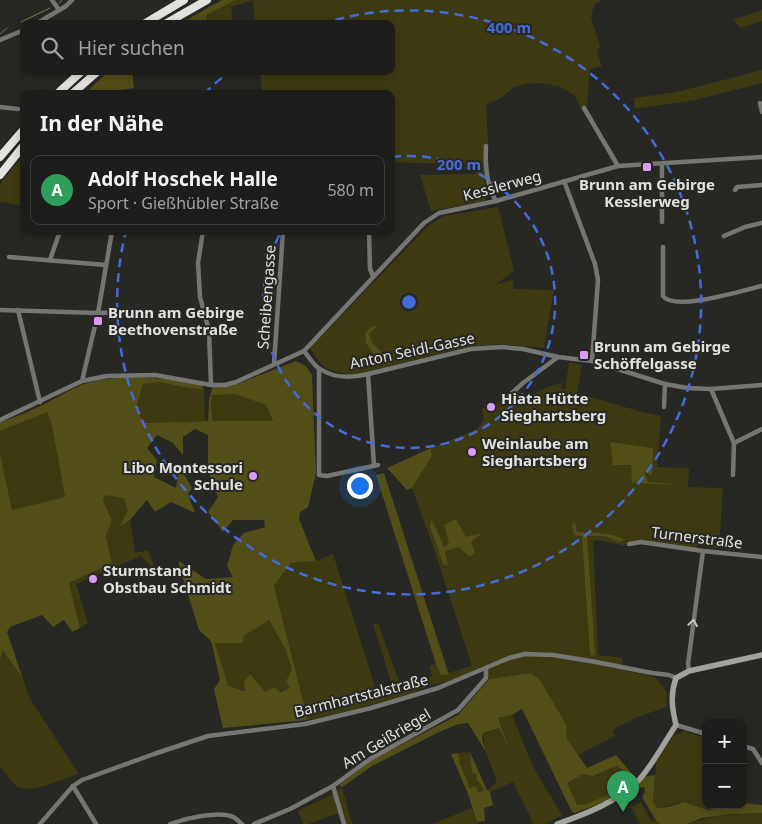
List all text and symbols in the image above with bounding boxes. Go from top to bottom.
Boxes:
text: 400 m [487,17,531,37]
search box [20,20,395,75]
icon: search [38,34,66,62]
text: Hier suchen [78,35,185,61]
text: In der Nähe [40,109,164,137]
text: 200 m [437,154,481,174]
marker: Brunn am Gebirge Kesslerweg [641,161,653,173]
street label: Kesslerweg [461,165,543,205]
text: Adolf Hoschek Halle [88,166,278,192]
place label: Brunn am Gebirge Kesslerweg [579,174,715,211]
text: A [51,179,63,201]
text: 580 m [327,179,374,201]
text: Sport · Gießhübler Straße [88,192,279,214]
street label: Scheibengasse [252,244,280,350]
centre of rings [400,293,418,311]
place label: Brunn am Gebirge Beethovenstraße [108,302,244,339]
marker: Brunn am Gebirge Beethovenstraße [92,315,104,327]
street label: Anton Seidl-Gasse [348,327,476,373]
place label: Brunn am Gebirge Schöffelgasse [594,336,730,373]
marker: Brunn am Gebirge Schöffelgasse [578,349,590,361]
place label: Hiata Hütte Sieghartsberg [501,388,606,425]
marker: Hiata Hütte Sieghartsberg [485,401,497,413]
place label: Weinlaube am Sieghartsberg [482,433,589,470]
marker: Weinlaube am Sieghartsberg [466,446,478,458]
place label: Libo Montessori Schule [123,457,243,494]
marker: Libo Montessori Schule [247,470,259,482]
your location [347,473,373,499]
street label: Turnerstraße [650,521,744,553]
place label: Sturmstand Obstbau Schmidt [103,560,232,597]
marker: Sturmstand Obstbau Schmidt [87,573,99,585]
one-way arrow [687,618,698,626]
street label: Barmhartstalstraße [292,669,430,721]
street label: Am Geißriegel [338,704,434,772]
map controls [702,719,747,809]
button: + [702,719,747,764]
button: − [702,764,747,809]
pin: A [607,771,639,812]

